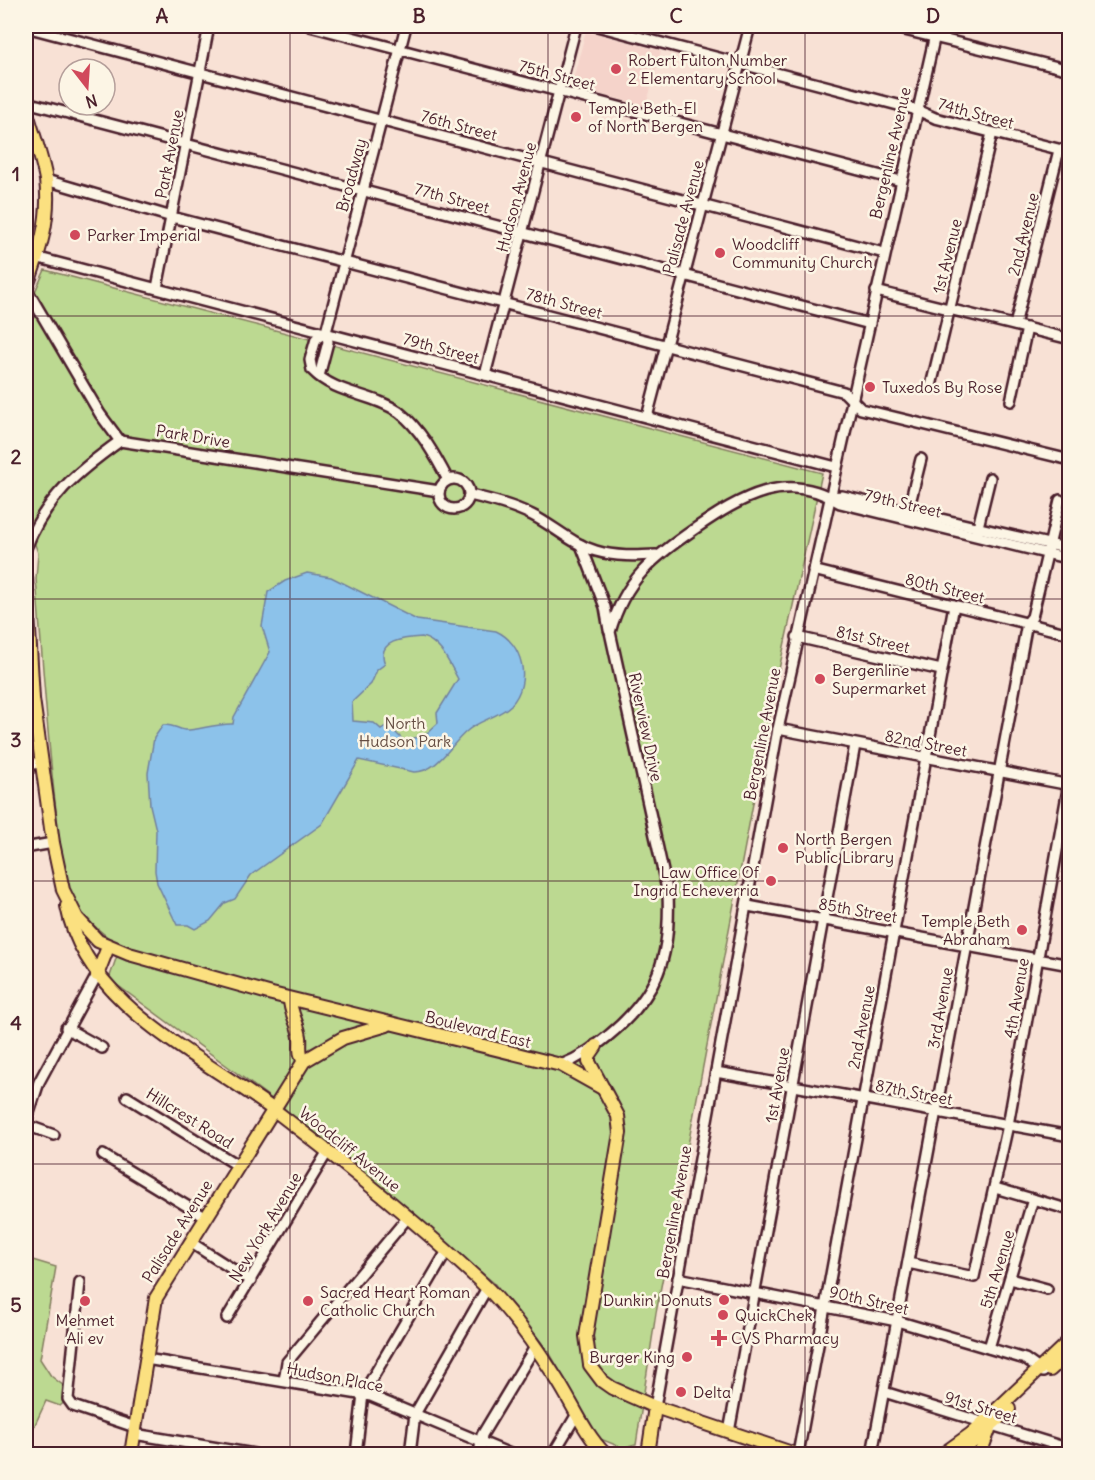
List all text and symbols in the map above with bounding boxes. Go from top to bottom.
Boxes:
text: A [156,3,169,28]
text: B [412,3,426,28]
text: C [669,3,683,28]
text: D [926,3,940,28]
place label: Robert Fulton Number 2 Elementary School [628,50,788,88]
street label: 75th Street [517,55,598,95]
north arrow [57,57,117,117]
marker: Robert Fulton Number 2 Elementary School [609,62,623,76]
street label: Bergenline Avenue [865,85,915,221]
text: N [83,90,100,113]
street label: 74th Street [936,93,1017,133]
place label: Temple Beth-El of North Bergen [588,98,703,136]
street label: 76th Street [419,105,500,145]
street label: Park Avenue [151,108,187,200]
marker: Temple Beth-El of North Bergen [569,110,583,124]
street label: Broadway [332,136,370,214]
street label: Hudson Avenue [492,140,540,254]
street label: Palisade Avenue [658,158,708,276]
text: 1 [12,161,20,186]
street label: 77th Street [412,178,492,218]
street label: 2nd Avenue [1003,190,1043,278]
street label: 1st Avenue [928,216,966,296]
place label: Parker Imperial [87,225,200,245]
marker: Parker Imperial [68,228,82,242]
place label: Woodcliff Community Church [732,234,873,272]
marker: Woodcliff Community Church [713,246,727,260]
street label: 78th Street [524,283,605,323]
street label: 79th Street [401,328,482,368]
place label: Tuxedos By Rose [882,377,1002,397]
marker: Tuxedos By Rose [863,380,877,394]
street label: Park Drive [155,420,231,452]
text: 2 [11,444,22,469]
street label: 79th Street [863,484,944,522]
street label: 80th Street [903,569,987,608]
street label: 81st Street [834,621,912,657]
place label: Bergenline Supermarket [832,660,927,698]
street label: Bergenline Avenue [739,666,785,802]
street label: Riverview Drive [625,671,667,783]
marker: Bergenline Supermarket [813,672,827,686]
park label: North Hudson Park [359,713,451,751]
street label: 82nd Street [883,725,969,761]
text: 3 [10,727,22,752]
place label: North Bergen Public Library [795,829,894,867]
marker: North Bergen Public Library [776,841,790,855]
place label: Law Office Of Ingrid Echeverria [633,862,760,900]
marker: Law Office Of Ingrid Echeverria [764,874,778,888]
street label: 85th Street [817,893,900,927]
place label: Temple Beth Abraham [921,911,1010,949]
marker: Temple Beth Abraham [1015,923,1029,937]
street label: 4th Avenue [999,956,1033,1040]
street label: 3rd Avenue [923,966,957,1050]
street label: 2nd Avenue [843,983,879,1071]
street label: Boulevard East [423,1006,534,1052]
text: 4 [10,1010,22,1035]
street label: 1st Avenue [761,1046,793,1124]
street label: 87th Street [874,1075,955,1109]
street label: Hillcrest Road [143,1083,237,1153]
street label: Woodcliff Avenue [295,1102,405,1196]
street label: Bergenline Avenue [652,1144,696,1280]
street label: New York Avenue [224,1168,306,1286]
street label: Palisade Avenue [137,1176,217,1286]
street label: 5th Avenue [976,1227,1018,1311]
street label: 90th Street [827,1281,911,1319]
place label: Sacred Heart Roman Catholic Church [320,1282,470,1320]
place label: Dunkin' Donuts [603,1290,712,1310]
text: 5 [10,1292,22,1317]
marker: Dunkin' Donuts [717,1293,731,1307]
marker: Mehmet Ali ev [78,1294,92,1308]
marker: Sacred Heart Roman Catholic Church [301,1294,315,1308]
place label: QuickChek [735,1305,813,1325]
marker: QuickChek [716,1308,730,1322]
place label: Mehmet Ali ev [56,1310,115,1348]
place label: CVS Pharmacy [731,1328,839,1348]
marker: CVS Pharmacy [712,1331,726,1345]
place label: Burger King [589,1347,675,1367]
marker: Burger King [680,1350,694,1364]
street label: Hudson Place [285,1358,385,1396]
place label: Delta [693,1382,731,1402]
marker: Delta [674,1385,688,1399]
street label: 91st Street [942,1387,1020,1428]

